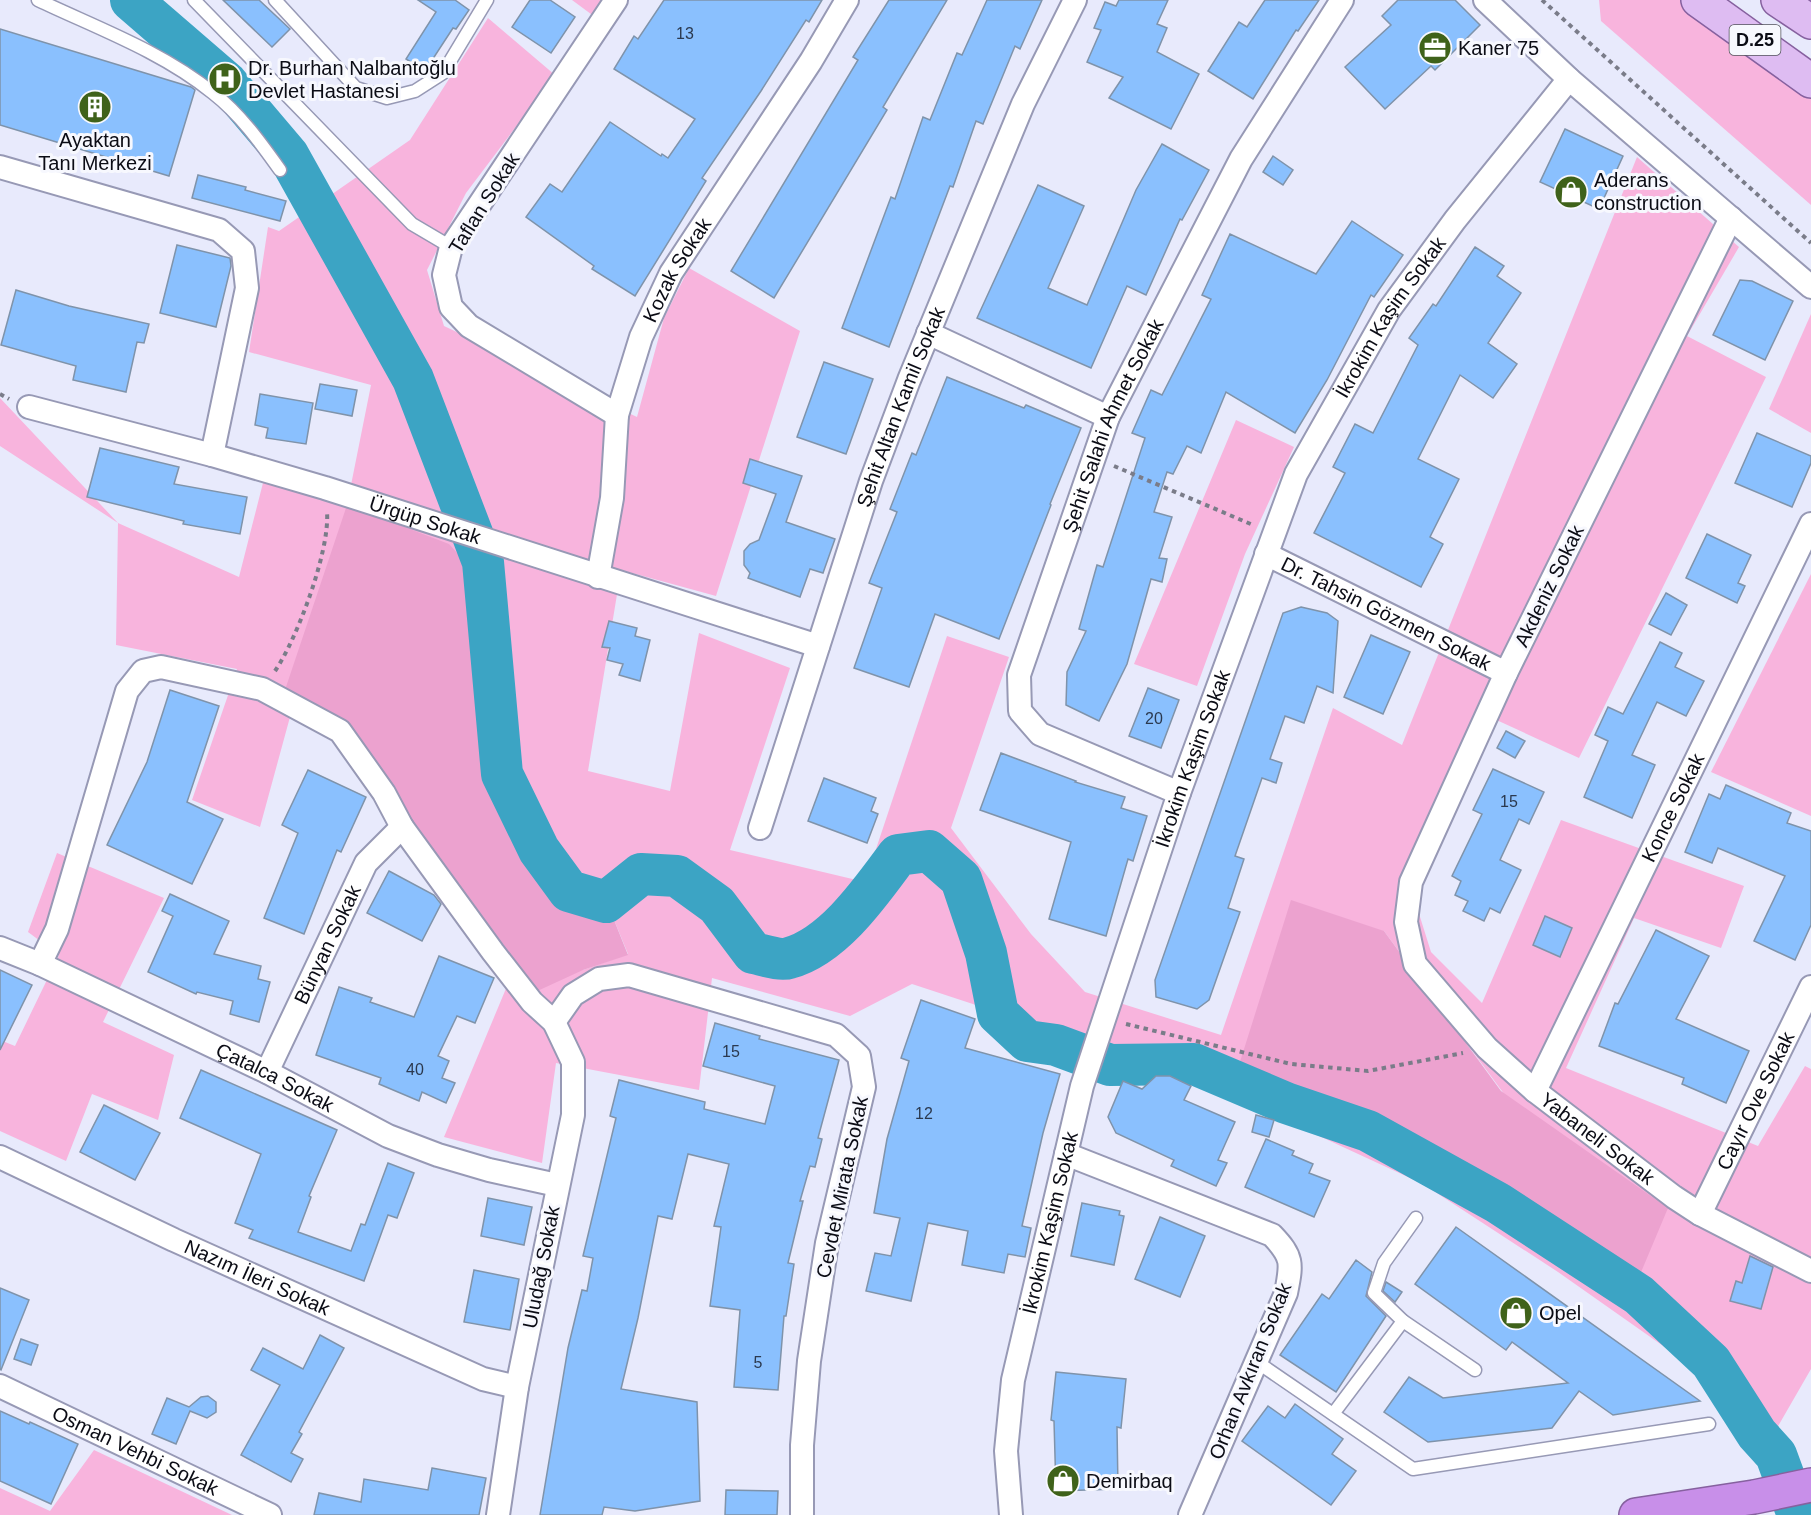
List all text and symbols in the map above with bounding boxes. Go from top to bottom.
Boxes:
house number: 13 [676,25,694,42]
road number: D.25 [1730,25,1780,55]
office icon: Kaner 75 [1417,30,1453,66]
place label: Kaner 75 [1458,37,1539,59]
place label: Dr. Burhan Nalbantoğlu Devlet Hastanesi [248,57,456,102]
hospital icon: Dr. Burhan Nalbantoğlu Devlet Hastanesi [207,61,243,97]
building icon: Ayaktan Tanı Merkezi [77,89,113,125]
place label: Ayaktan Tanı Merkezi [38,129,152,174]
street label: Taflan Sokak [444,148,524,257]
place label: Aderans construction [1594,169,1702,214]
shop icon: Aderans construction [1553,174,1589,210]
street label: Kozak Sokak [639,213,716,326]
street label: İkrokim Kaşim Sokak [1331,232,1450,401]
street label: Şehit Altan Kamil Sokak [852,303,949,510]
street label: Şehit Salahi Ahmet Sokak [1058,314,1168,535]
street label: Ürgüp Sokak [367,492,484,549]
street label: Akdeniz Sokak [1510,521,1588,650]
street label: Dr. Tahsin Gözmen Sokak [1278,552,1495,675]
street label: İkrokim Kaşim Sokak [1151,666,1235,850]
house number: 20 [1145,710,1163,727]
street label: Konce Sokak [1637,749,1709,866]
house number: 15 [1500,793,1518,810]
street label: Bünyan Sokak [290,881,365,1008]
street label: Cayır Ove Sokak [1712,1027,1799,1174]
street label: Çatalca Sokak [213,1038,338,1117]
house number: 15 [722,1043,740,1060]
house number: 40 [406,1061,424,1078]
street label: Yabaneli Sokak [1536,1088,1660,1190]
street label: Cevdet Mirata Sokak [812,1093,872,1280]
house number: 12 [915,1105,933,1122]
street label: İkrokim Kaşim Sokak [1018,1128,1082,1316]
street label: Uludağ Sokak [518,1203,564,1330]
street label: Nazım İleri Sokak [181,1235,334,1320]
street label: Orhan Avkıran Sokak [1204,1279,1296,1463]
shop icon: Opel [1498,1295,1534,1331]
place label: Opel [1539,1302,1581,1324]
house number: 5 [754,1354,763,1371]
street label: Osman Vehbi Sokak [49,1402,223,1500]
shop icon: Demirbaq [1045,1463,1081,1499]
place label: Demirbaq [1086,1470,1173,1492]

